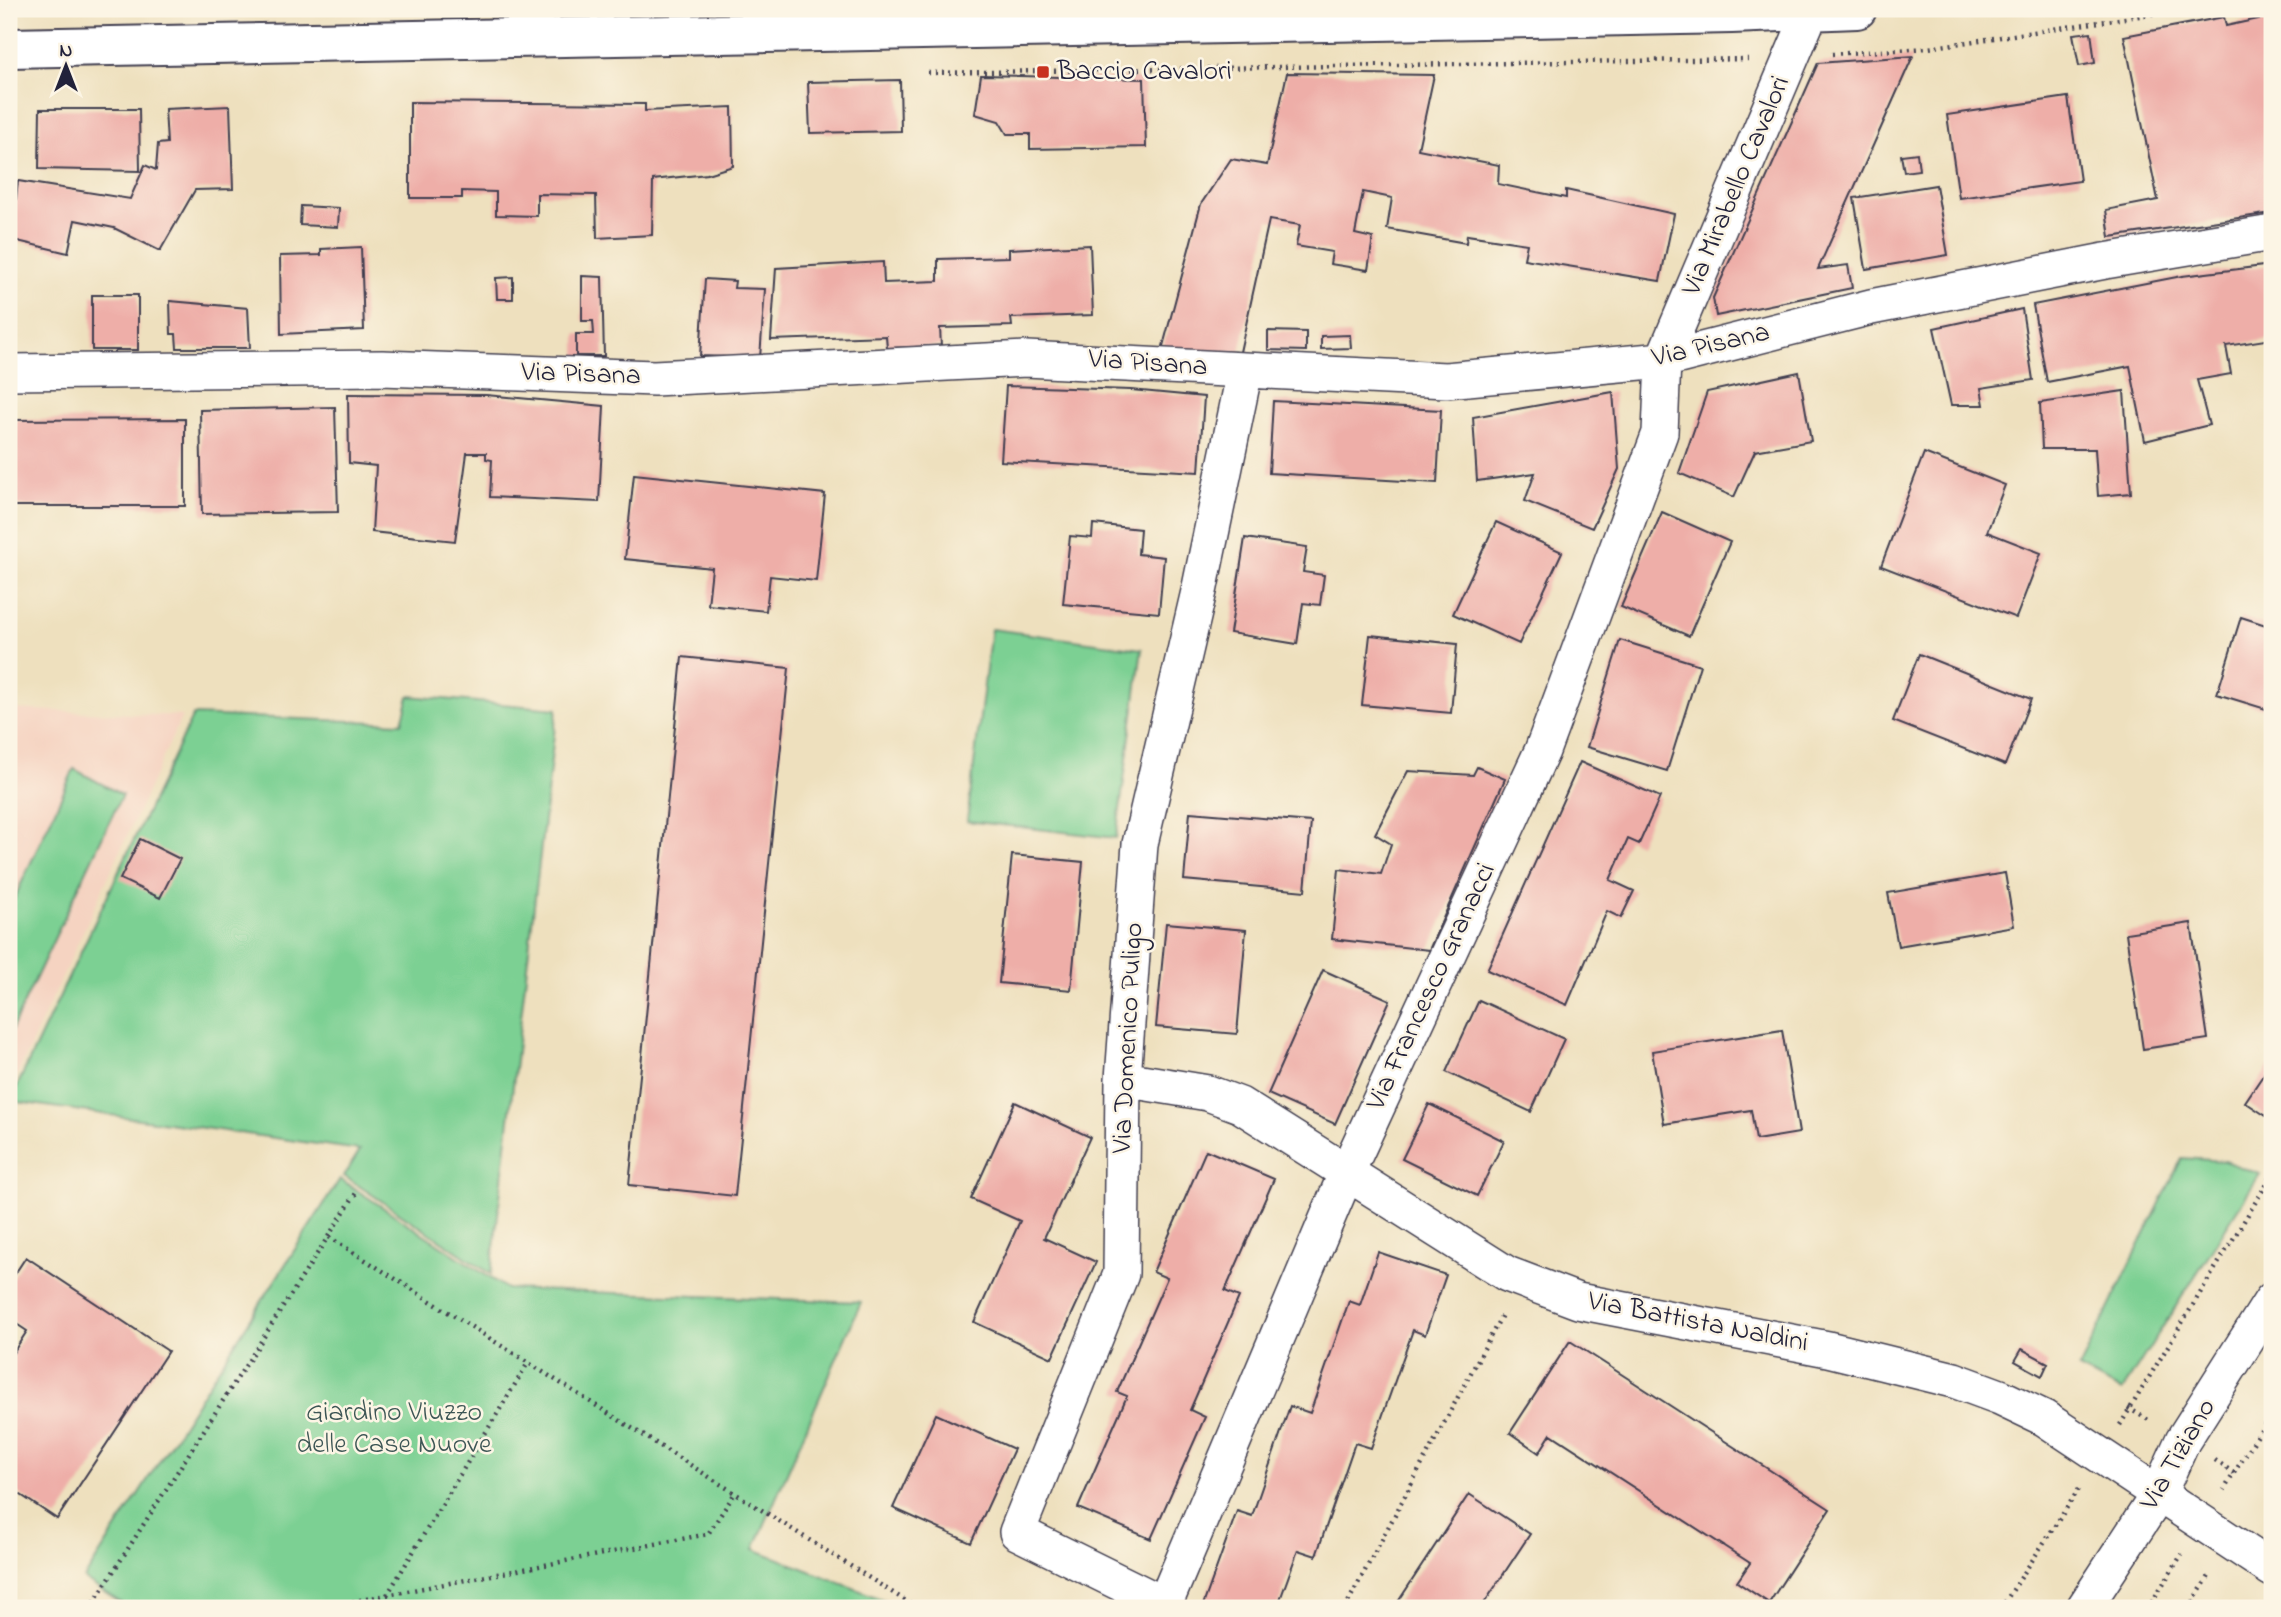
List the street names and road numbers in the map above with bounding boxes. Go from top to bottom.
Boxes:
street label: Via Mirabello Cavalori [1672,70,1802,303]
street label: Via Pisana [1647,313,1774,380]
street label: Via Pisana [1086,339,1209,389]
street label: Via Pisana [520,352,641,398]
street label: Via Francesco Granacci [1356,857,1507,1118]
street label: Via Domenico Puligo [1102,921,1156,1156]
street label: Via Battista Naldini [1583,1281,1812,1364]
street label: Via Tiziano [2130,1391,2228,1519]

